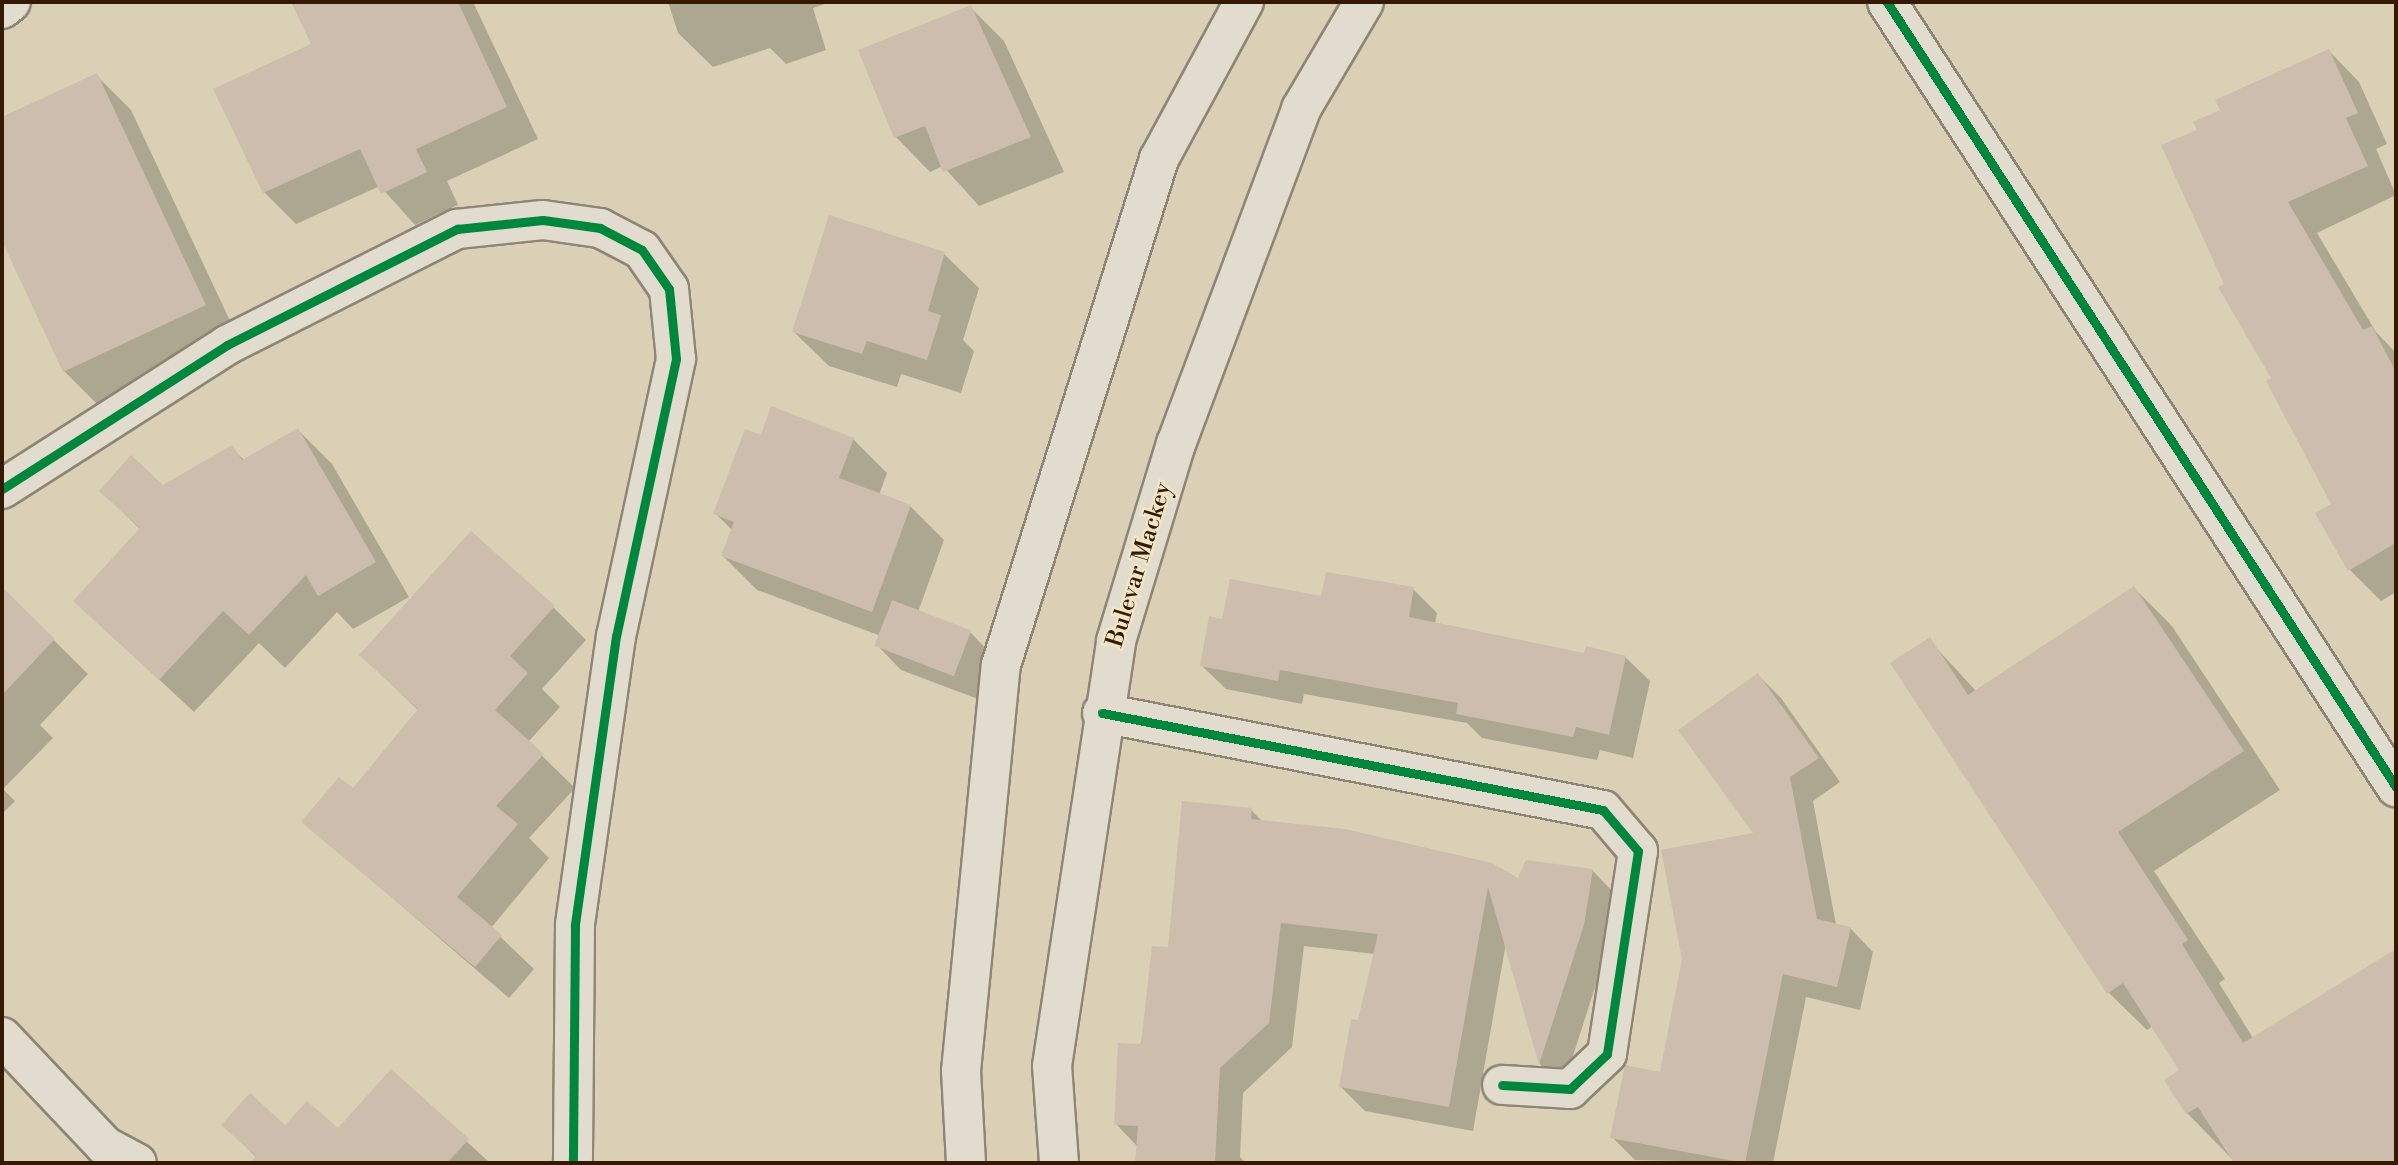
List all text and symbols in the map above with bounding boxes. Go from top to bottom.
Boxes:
street label: Bulevar Mackey [1101,479,1179,651]

